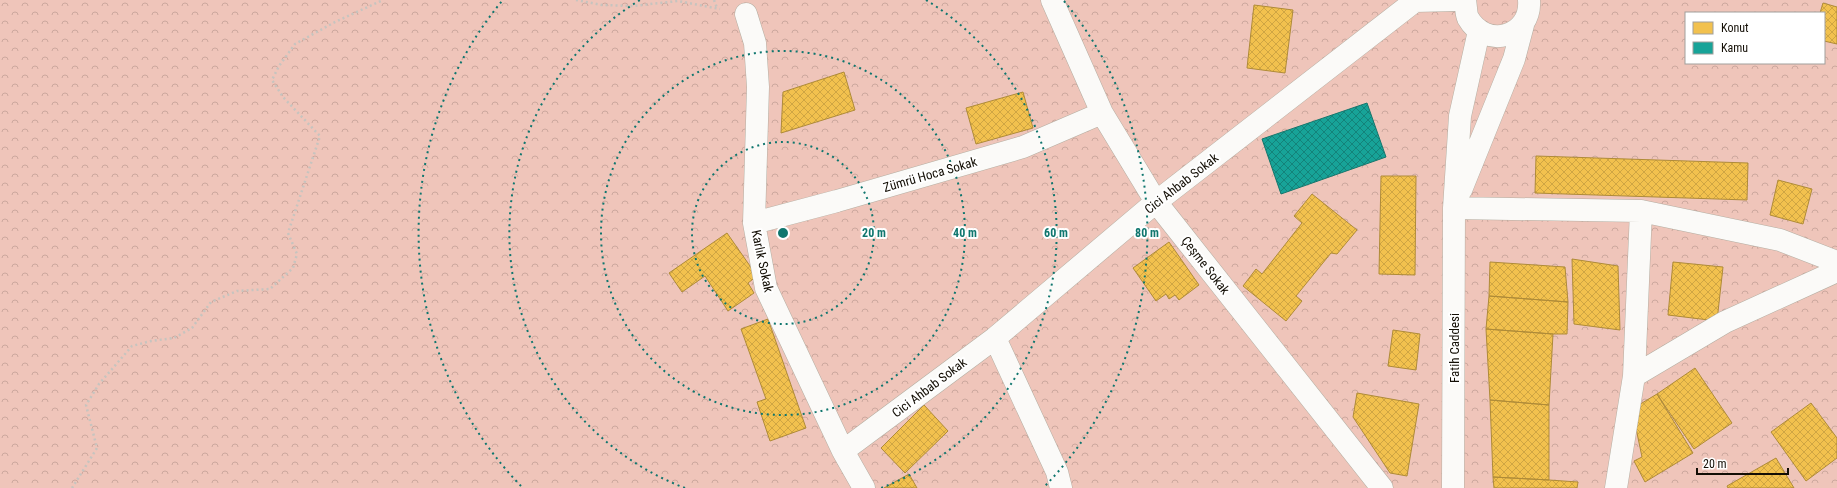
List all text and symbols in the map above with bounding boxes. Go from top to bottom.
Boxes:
legend [1685,12,1825,64]
text: Konut [1721,21,1749,35]
text: Kamu [1721,41,1748,55]
street label: Cici Ahbab Sokak [1141,150,1221,217]
street label: Zümrü Hoca Sokak [881,154,979,195]
centre of rings [776,226,790,240]
text: 20 m [862,226,886,240]
text: 40 m [953,226,977,240]
text: 60 m [1044,226,1068,240]
text: 80 m [1135,226,1159,240]
street label: Karlık Sokak [749,229,776,294]
street label: Çeşme Sokak [1178,233,1233,297]
street label: Fatih Caddesi [1447,313,1462,383]
street label: Cici Ahbab Sokak [889,354,970,420]
scale bar [1697,450,1788,476]
text: 20 m [1703,457,1727,471]

